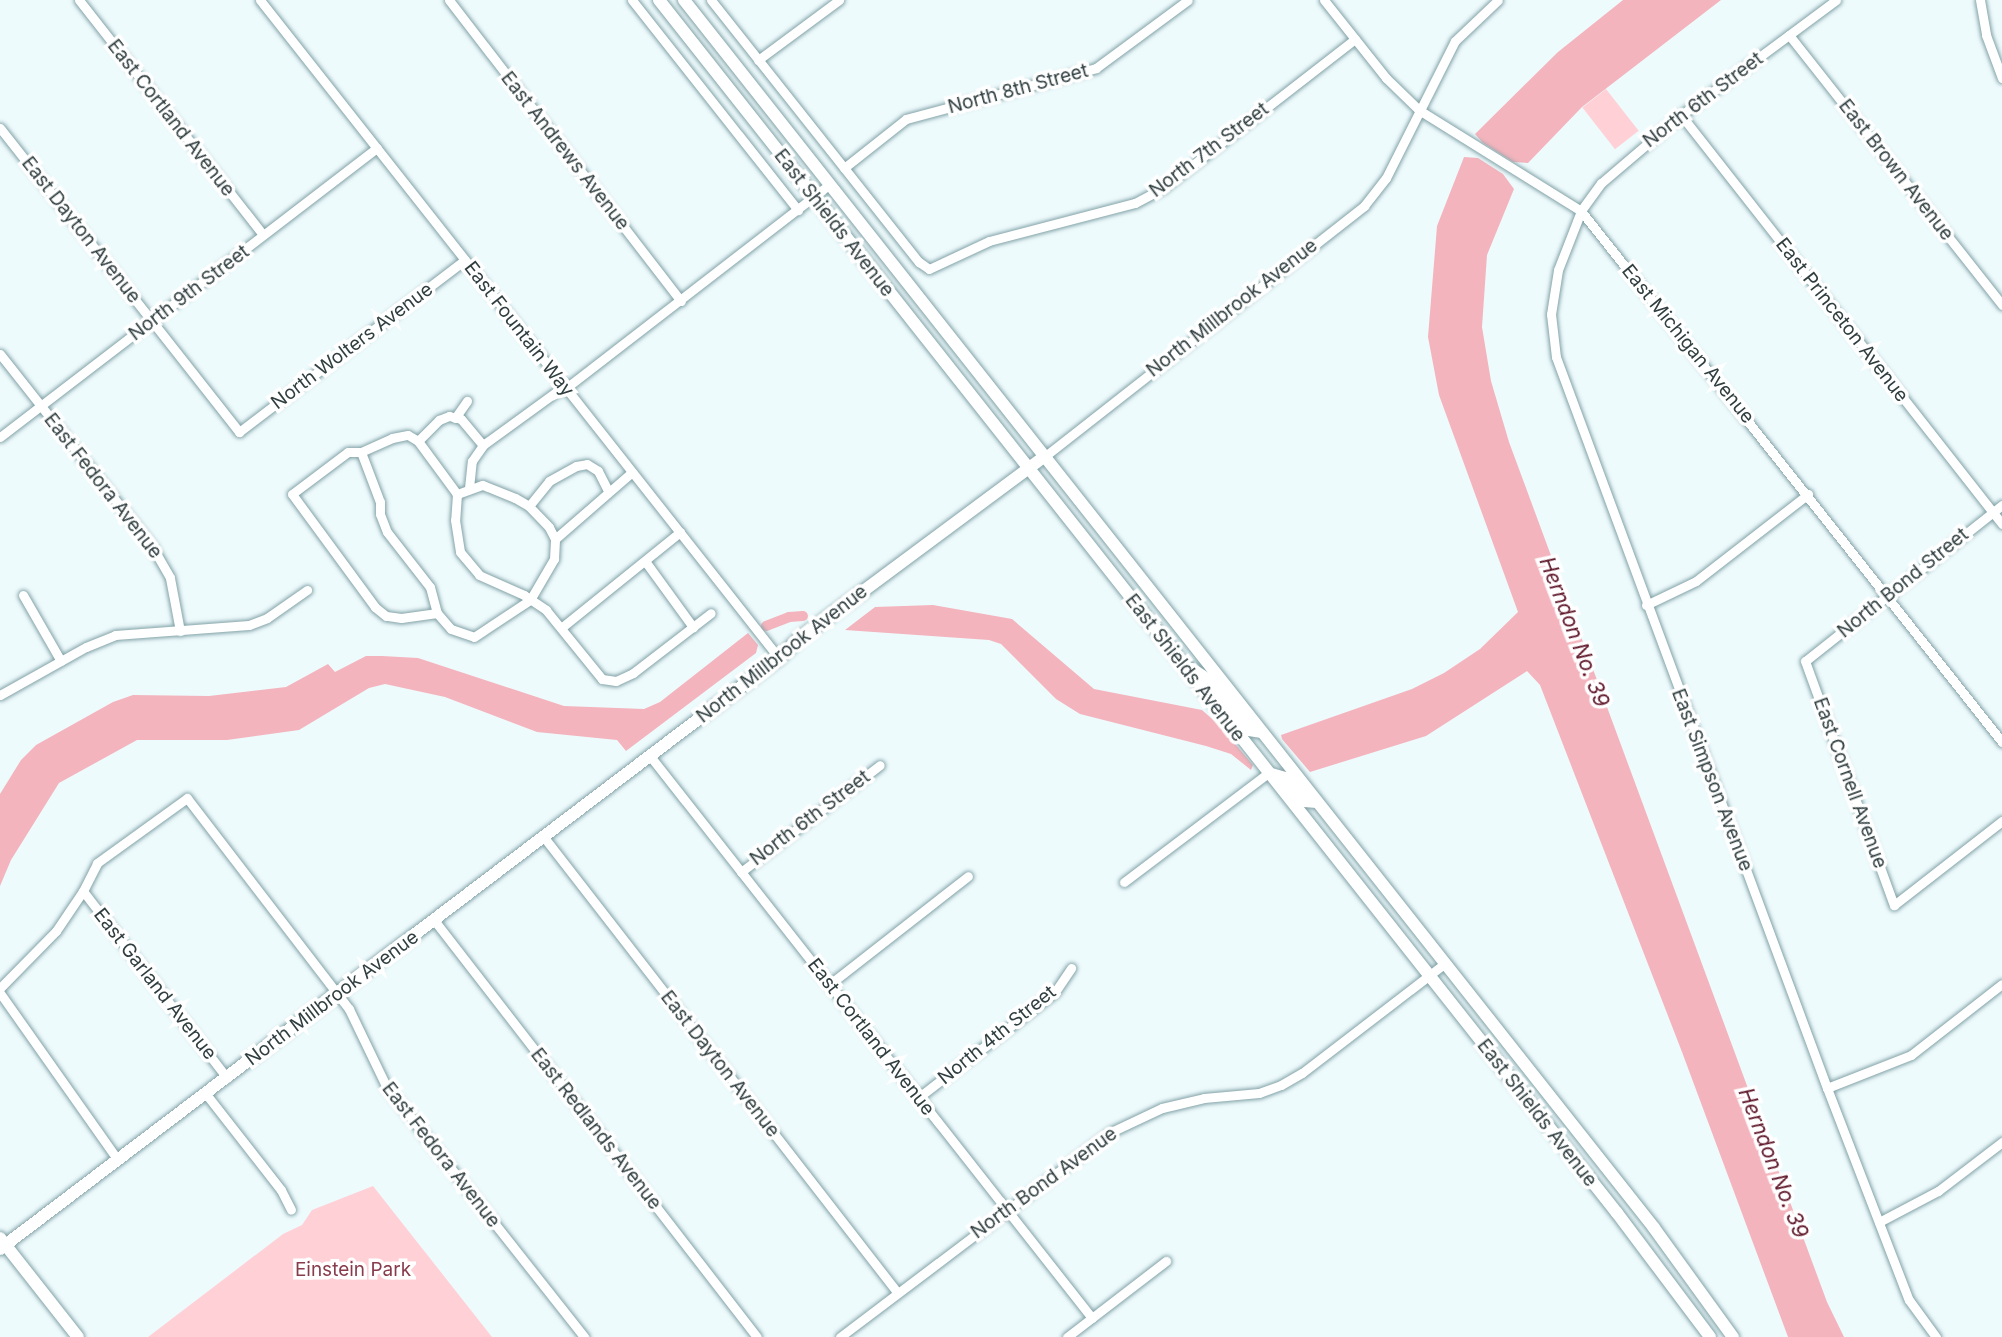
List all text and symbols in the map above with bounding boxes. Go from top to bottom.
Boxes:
street label: East Cortland Avenue [103,35,239,201]
street label: North 6th Street [1639,48,1767,152]
street label: North 8th Street [945,59,1091,119]
street label: East Andrews Avenue [496,67,634,235]
street label: East Brown Avenue [1834,95,1958,245]
street label: North 7th Street [1145,98,1273,202]
street label: East Shields Avenue [769,145,899,301]
street label: East Dayton Avenue [17,152,145,308]
street label: East Princeton Avenue [1771,233,1913,407]
street label: North Millbrook Avenue [1142,234,1322,382]
street label: North 9th Street [124,240,254,346]
street label: East Fountain Way [459,257,579,401]
street label: East Michigan Avenue [1617,260,1759,428]
street label: North Wolters Avenue [267,278,437,414]
street label: East Fedora Avenue [39,409,167,563]
street label: North Bond Street [1833,523,1973,643]
water label: Herndon No. 39 [1534,554,1614,710]
street label: North Millbrook Avenue [692,580,872,728]
street label: East Shields Avenue [1120,590,1250,746]
street label: East Simpson Avenue [1667,686,1757,874]
street label: East Cornell Avenue [1809,695,1891,871]
street label: North 6th Street [746,766,874,870]
street label: East Garland Avenue [89,904,221,1064]
street label: North Millbrook Avenue [241,925,423,1071]
street label: East Cortland Avenue [803,954,939,1120]
street label: North 4th Street [934,981,1060,1089]
street label: East Dayton Avenue [656,986,784,1142]
street label: East Shields Avenue [1472,1035,1602,1191]
street label: East Redlands Avenue [526,1044,666,1214]
street label: East Fedora Avenue [377,1078,505,1232]
water label: Herndon No. 39 [1733,1085,1813,1241]
street label: North Bond Avenue [967,1122,1121,1244]
park label: Einstein Park [295,1259,411,1281]

